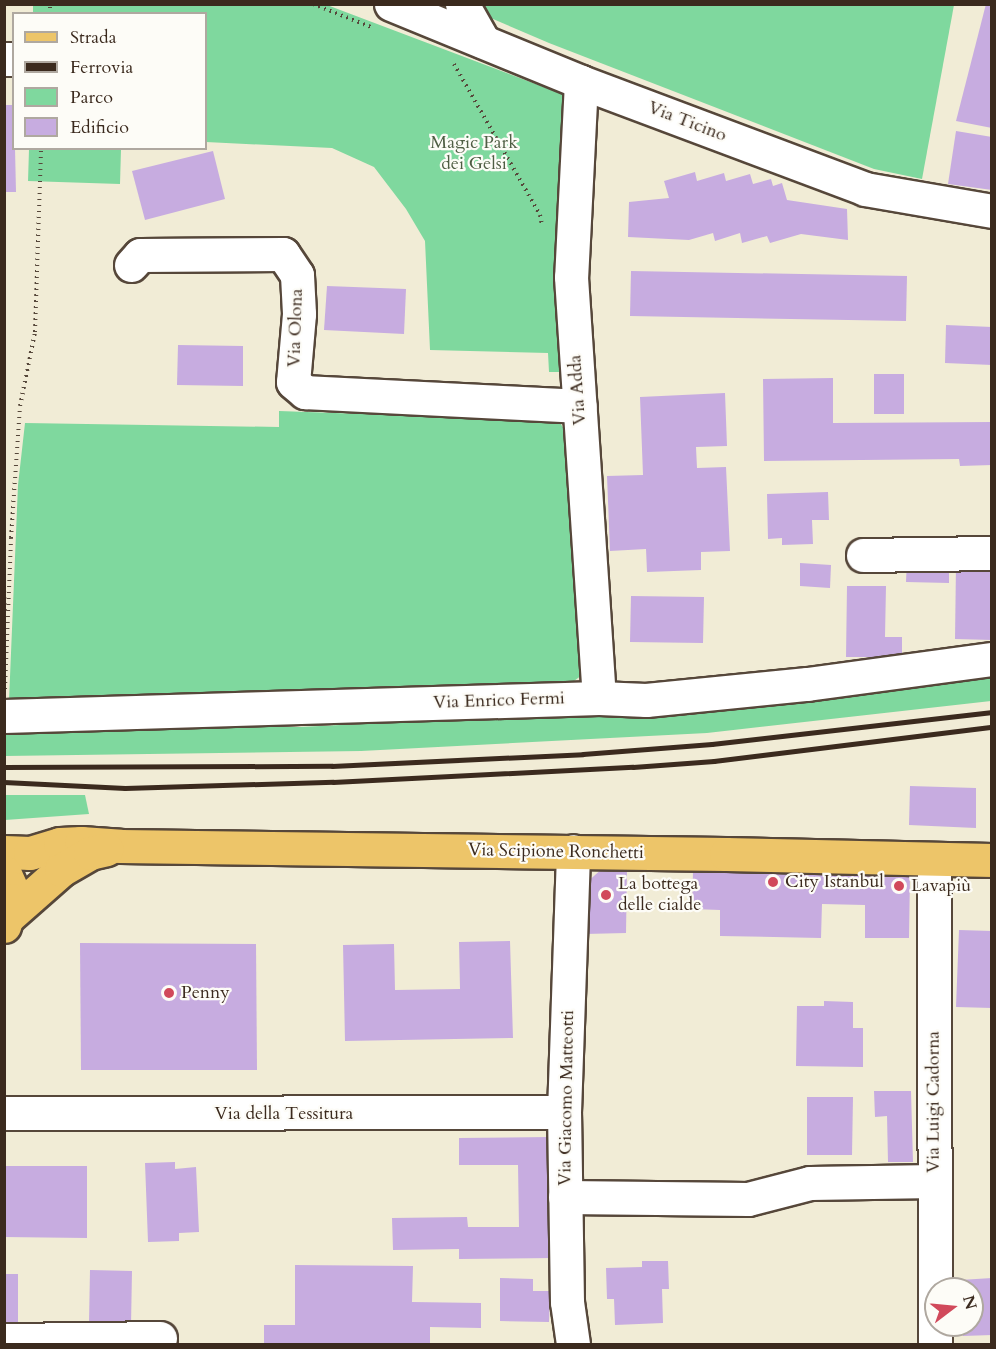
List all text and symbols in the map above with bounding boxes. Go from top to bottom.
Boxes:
legend [12,12,207,150]
text: Strada [70,25,116,50]
text: Ferrovia [70,55,133,80]
text: Parco [70,85,113,110]
street label: Via Ticino [645,97,729,147]
text: Edificio [70,115,129,140]
park label: Magic Park dei Gelsi [430,133,518,176]
street label: Via Olona [284,288,308,368]
street label: Via Adda [565,354,591,426]
street label: Via Enrico Fermi [433,688,565,714]
street label: Via Scipione Ronchetti [468,840,644,864]
place label: City Istanbul [785,871,884,893]
place label: La bottega delle cialde [618,874,701,916]
marker: City Istanbul [766,875,780,889]
place label: Lavapiù [911,875,971,897]
marker: Lavapiù [892,879,906,893]
marker: La bottega delle cialde [599,888,613,902]
place label: Penny [181,982,230,1004]
marker: Penny [162,986,176,1000]
street label: Via Giacomo Matteotti [555,1010,579,1186]
street label: Via Luigi Cadorna [923,1031,945,1173]
street label: Via della Tessitura [215,1103,353,1125]
north arrow [924,1277,984,1337]
text: N [957,1293,982,1312]

